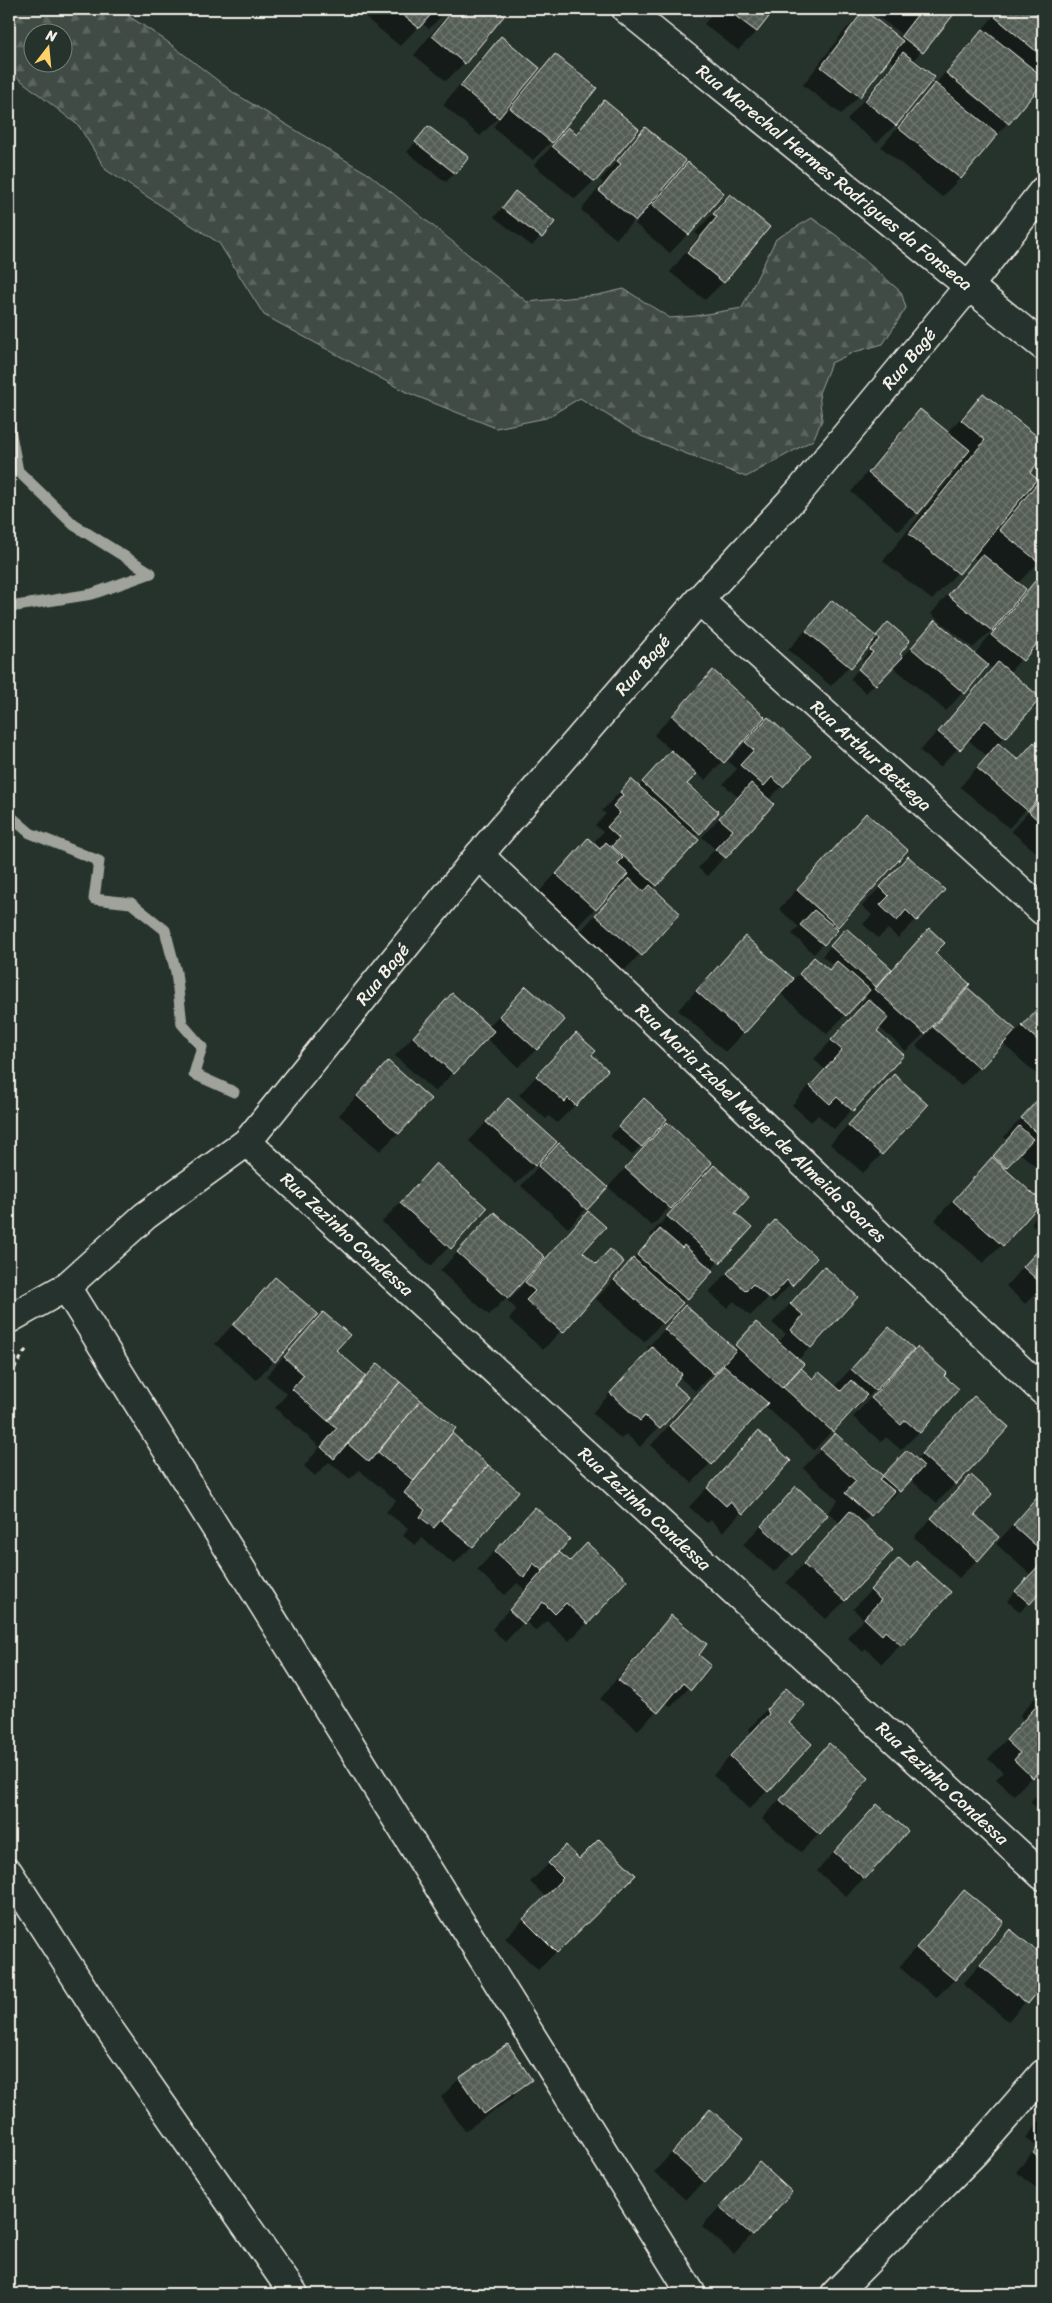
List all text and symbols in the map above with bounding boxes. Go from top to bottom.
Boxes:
north arrow [22,22,72,72]
text: N [42,22,60,49]
street label: Rua Marechal Hermes Rodrigues da Fonseca [689,56,980,299]
street label: Rua Bagé [873,320,945,397]
street label: Rua Bagé [607,627,679,703]
street label: Rua Arthur Bettega [803,692,939,820]
street label: Rua Bagé [347,936,418,1013]
street label: Rua Maria Izabel Meyer de Almeida Soares [628,995,895,1251]
street label: Rua Zezinho Condessa [273,1164,422,1305]
street label: Rua Zezinho Condessa [571,1439,720,1580]
street label: Rua Zezinho Condessa [868,1713,1017,1854]

